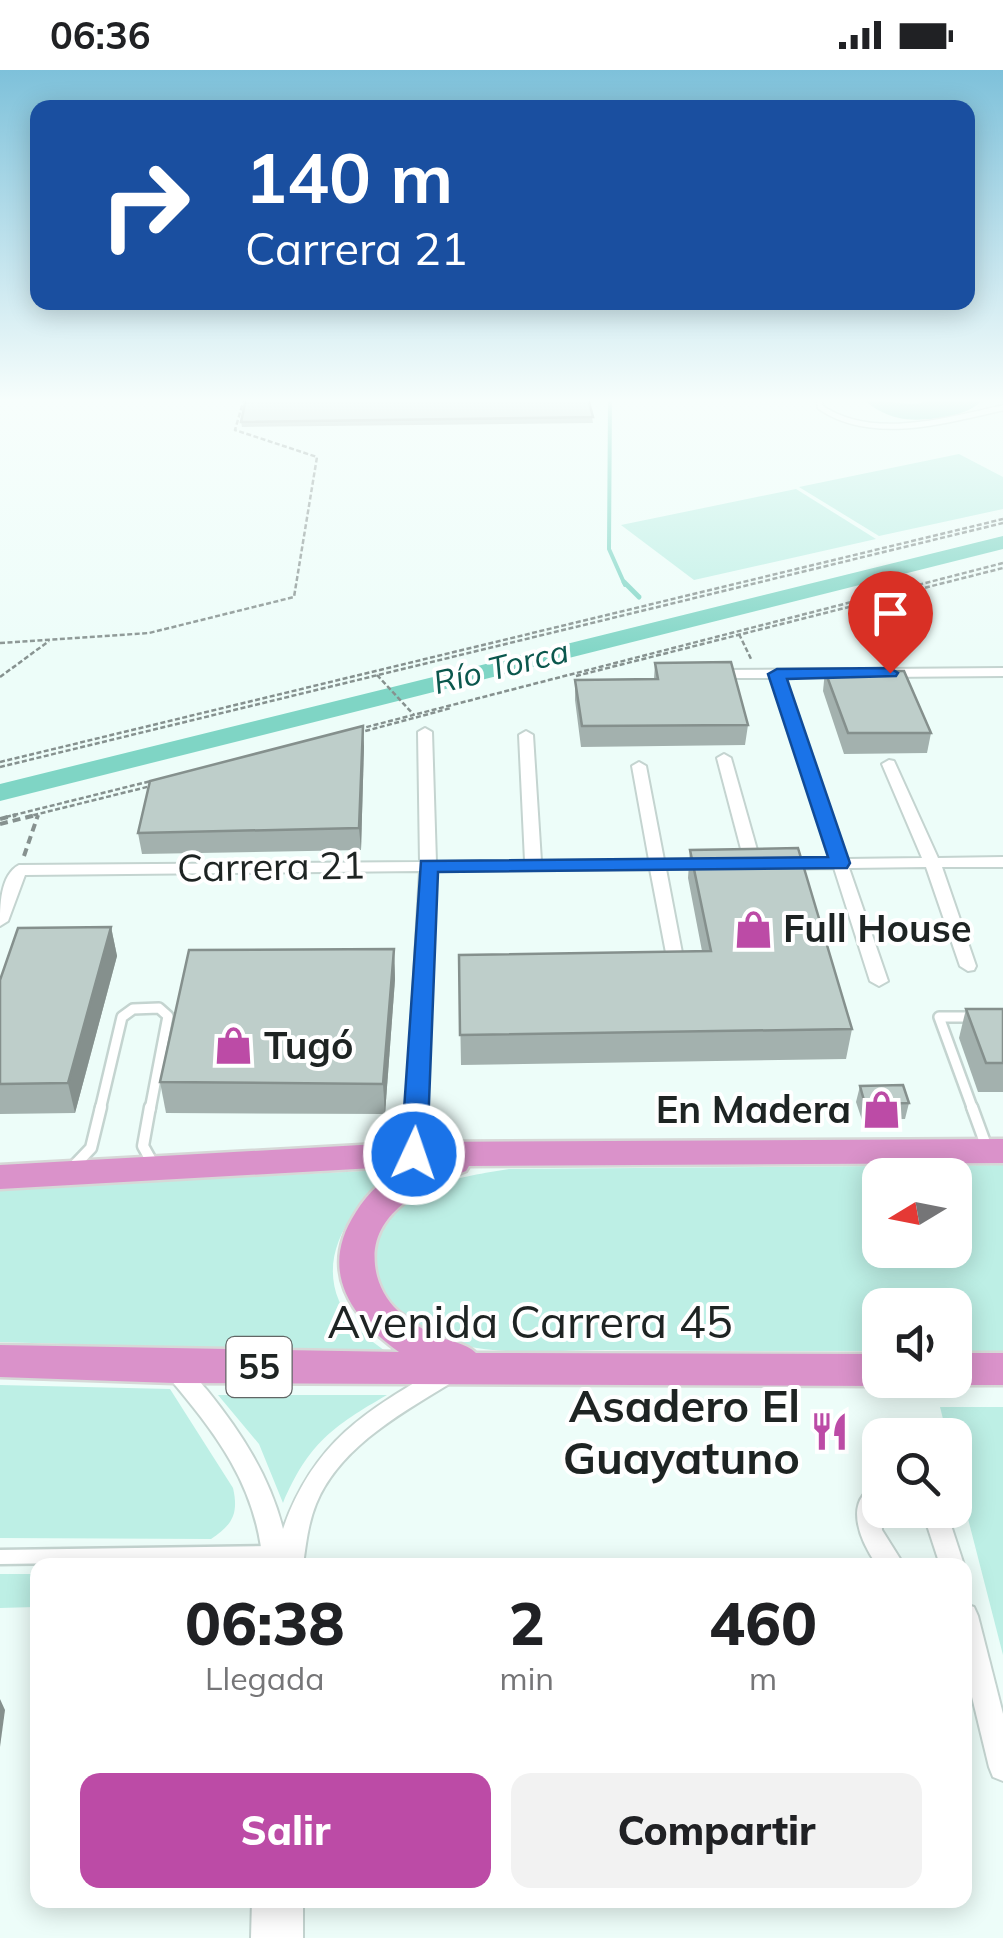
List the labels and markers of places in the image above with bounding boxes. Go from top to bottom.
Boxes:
pin [848,571,933,674]
place label: Full House [783,904,972,952]
shop icon: Full House [732,908,774,950]
place label: Tugó [264,1021,353,1069]
shop icon: Tugó [213,1025,255,1067]
place label: En Madera [656,1085,851,1133]
shop icon: En Madera [860,1089,902,1131]
place label: Asadero El Guayatuno [563,1377,800,1485]
restaurant icon: Asadero El Guayatuno [809,1411,851,1453]

